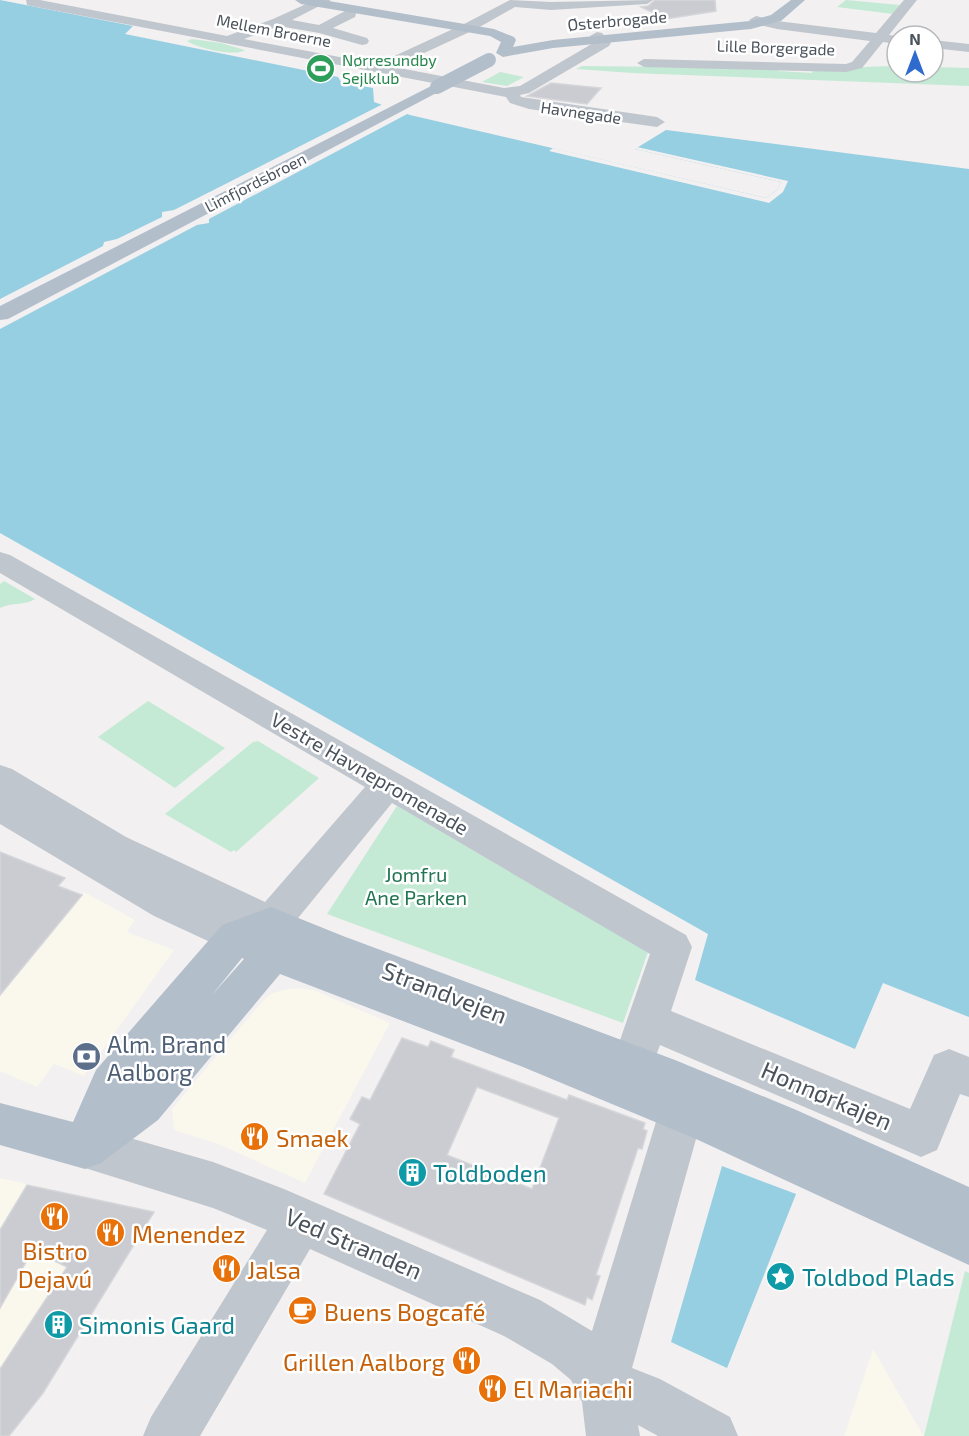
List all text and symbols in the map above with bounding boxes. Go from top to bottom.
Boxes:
street label: Østerbrogade [567,6,667,34]
street label: Mellem Broerne [215,10,333,50]
north arrow [885,24,945,84]
text: N [909,29,921,48]
street label: Lille Borgergade [716,35,836,59]
place label: Nørresundby Sejlklub [342,50,437,88]
sports icon: Nørresundby Sejlklub [305,52,337,84]
street label: Havnegade [539,97,623,127]
street label: Limfjordsbroen [201,148,309,217]
street label: Vestre Havnepromenade [267,707,473,839]
park label: Jomfru Ane Parken [365,862,467,909]
street label: Strandvejen [379,955,511,1029]
place label: Alm. Brand Aalborg [107,1029,226,1086]
bank icon: Alm. Brand Aalborg [70,1041,102,1073]
street label: Honnørkajen [757,1054,897,1136]
restaurant icon: Smaek [239,1121,271,1153]
place label: Smaek [276,1123,349,1152]
building icon: Toldboden [396,1156,428,1188]
place label: Toldboden [433,1158,547,1187]
restaurant icon: Bistro Dejavú [39,1201,71,1233]
street label: Ved Stranden [281,1201,427,1285]
restaurant icon: Menendez [95,1217,127,1249]
place label: Menendez [132,1219,246,1248]
place label: Bistro Dejavú [18,1236,92,1293]
restaurant icon: Jalsa [210,1253,242,1285]
place label: Jalsa [247,1255,301,1284]
place icon: Toldbod Plads [765,1260,797,1292]
place label: Toldbod Plads [802,1262,955,1291]
cafe icon: Buens Bogcafé [287,1295,319,1327]
place label: Buens Bogcafé [324,1297,485,1326]
building icon: Simonis Gaard [42,1308,74,1340]
place label: Simonis Gaard [79,1310,235,1339]
restaurant icon: Grillen Aalborg [450,1345,482,1377]
place label: Grillen Aalborg [283,1347,445,1376]
restaurant icon: El Mariachi [476,1372,508,1404]
place label: El Mariachi [513,1374,633,1403]

